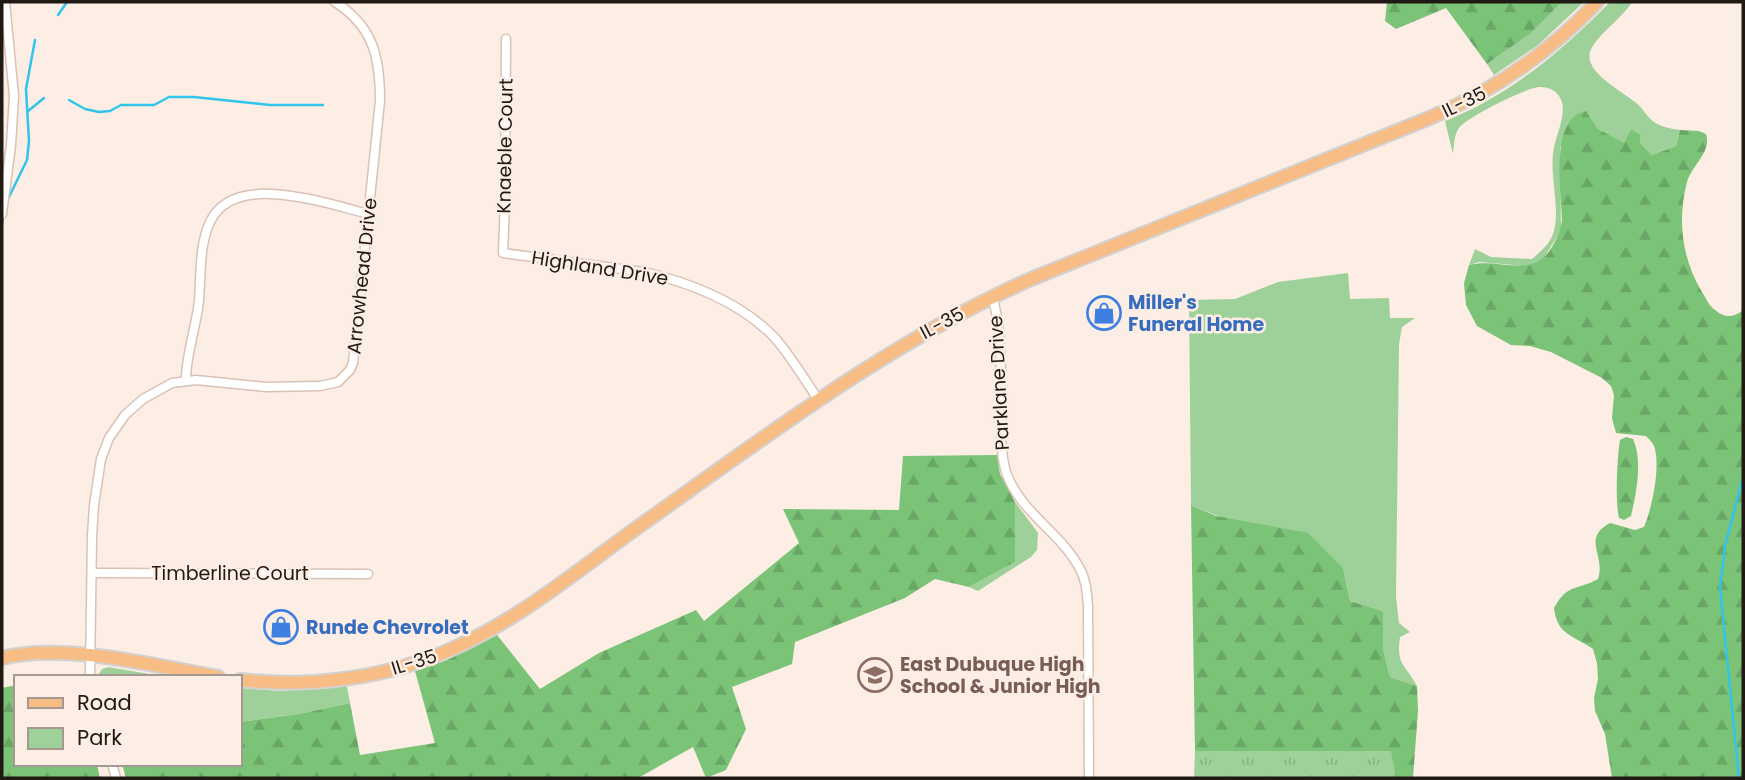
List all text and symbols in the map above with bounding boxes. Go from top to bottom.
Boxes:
street label: Knaeble Court [490,78,520,214]
street label: IL-35 [1437,80,1491,124]
street label: Arrowhead Drive [340,196,384,356]
street label: Highland Drive [530,244,670,292]
place label: Miller's Funeral Home [1128,289,1264,338]
shop icon: Miller's Funeral Home [1085,294,1123,332]
street label: IL-35 [915,300,969,346]
street label: Parklane Drive [982,315,1016,451]
street label: Timberline Court [151,560,309,587]
shop icon: Runde Chevrolet [262,608,300,646]
place label: Runde Chevrolet [306,614,469,641]
street label: IL-35 [388,642,440,682]
place label: East Dubuque High School & Junior High [900,651,1101,700]
school or university icon: East Dubuque High School & Junior High [856,656,894,694]
legend [14,675,242,766]
text: Road [77,688,132,717]
text: Park [77,723,122,752]

